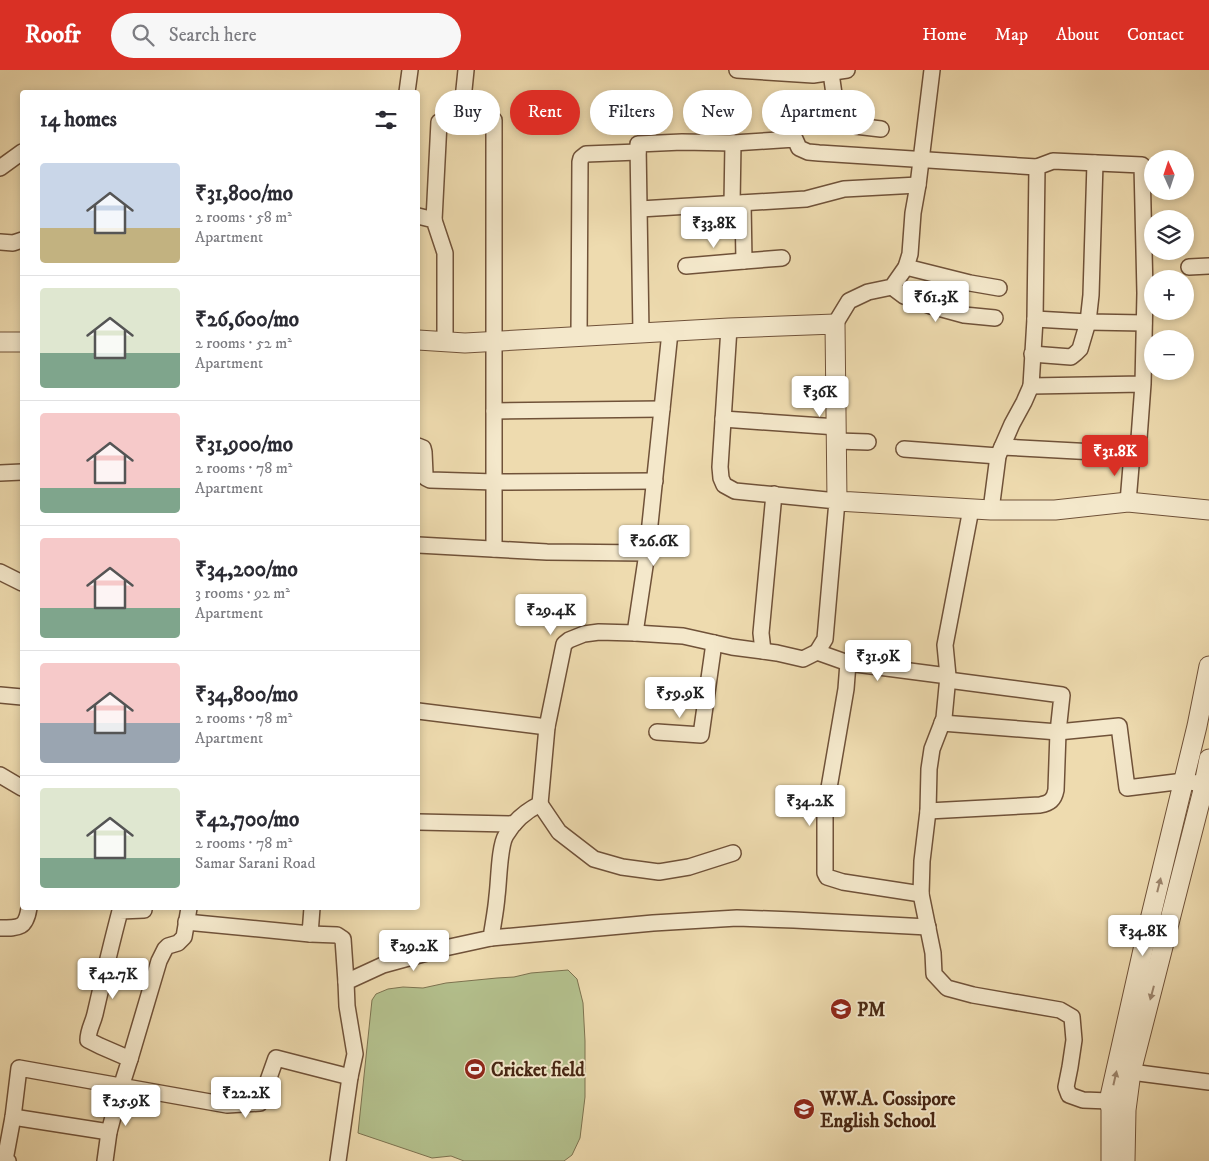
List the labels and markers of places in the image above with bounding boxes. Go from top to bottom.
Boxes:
pin: ₹33.8K [673,206,755,249]
pin: ₹61.3K [895,280,977,323]
pin: ₹36K [790,376,850,418]
pin: ₹31.8K [1074,434,1156,477]
pin: ₹26.6K [613,524,695,567]
pin: ₹29.4K [510,594,592,636]
pin: ₹31.9K [837,640,919,682]
pin: ₹59.9K [639,676,721,719]
pin: ₹34.2K [769,784,851,827]
pin: ₹34.8K [1102,914,1184,957]
pin: ₹29.2K [373,930,455,972]
pin: ₹42.7K [72,958,154,1000]
school or university icon: PM [829,997,853,1021]
place label: PM [857,999,885,1022]
sports icon: Cricket field [463,1057,487,1081]
place label: Cricket field [491,1059,585,1082]
pin: ₹22.2K [205,1076,287,1119]
pin: ₹25.9K [85,1084,167,1127]
place label: W.W.A. Cossipore English School [819,1088,956,1133]
school or university icon: W.W.A. Cossipore English School [792,1097,816,1121]

